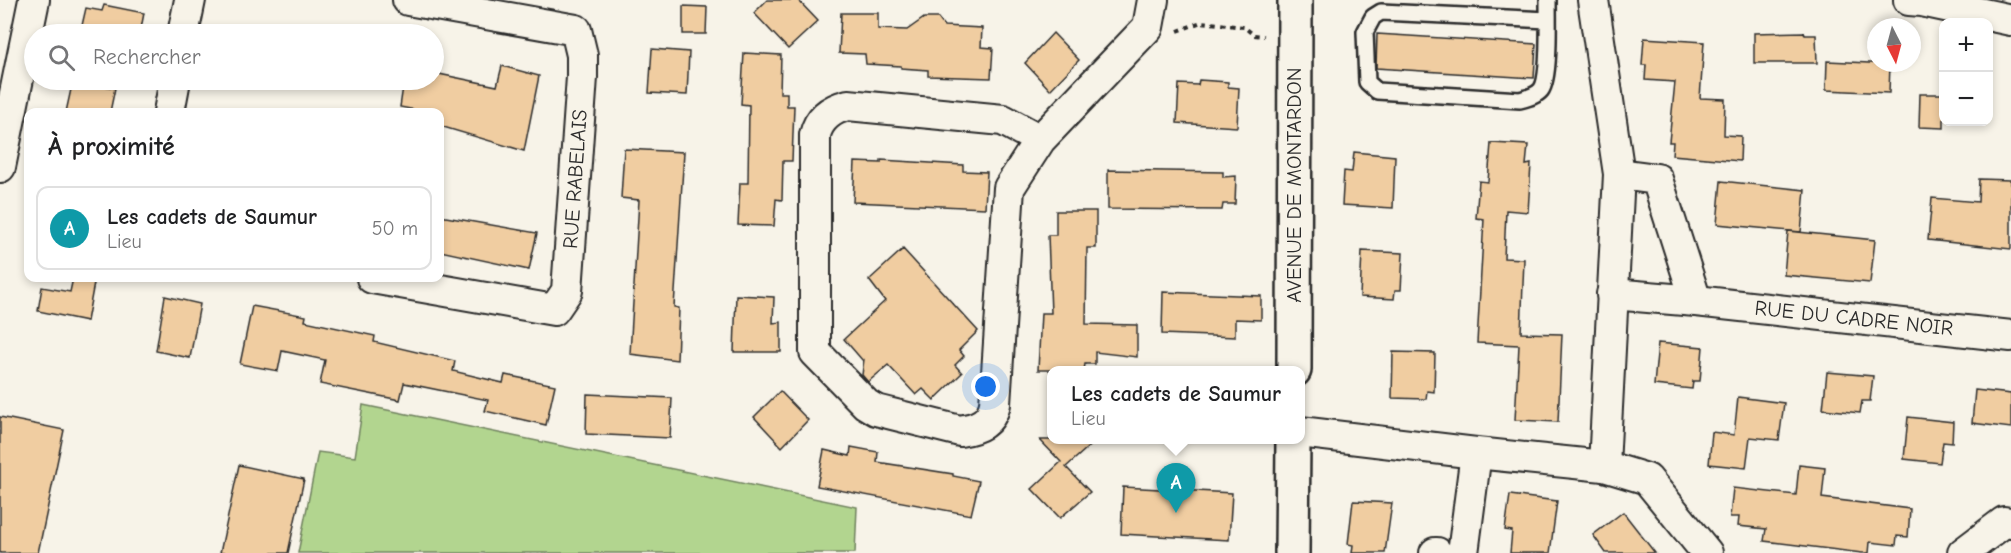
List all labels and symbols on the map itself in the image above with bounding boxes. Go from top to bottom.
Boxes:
north arrow [1867,18,1921,72]
street label: AVENUE DE MONTARDON [1282,67,1306,303]
street label: RUE RABELAIS [558,109,592,249]
street label: RUE DU CADRE NOIR [1754,296,1954,340]
your location [971,372,1000,401]
pin: A [1156,464,1196,513]

